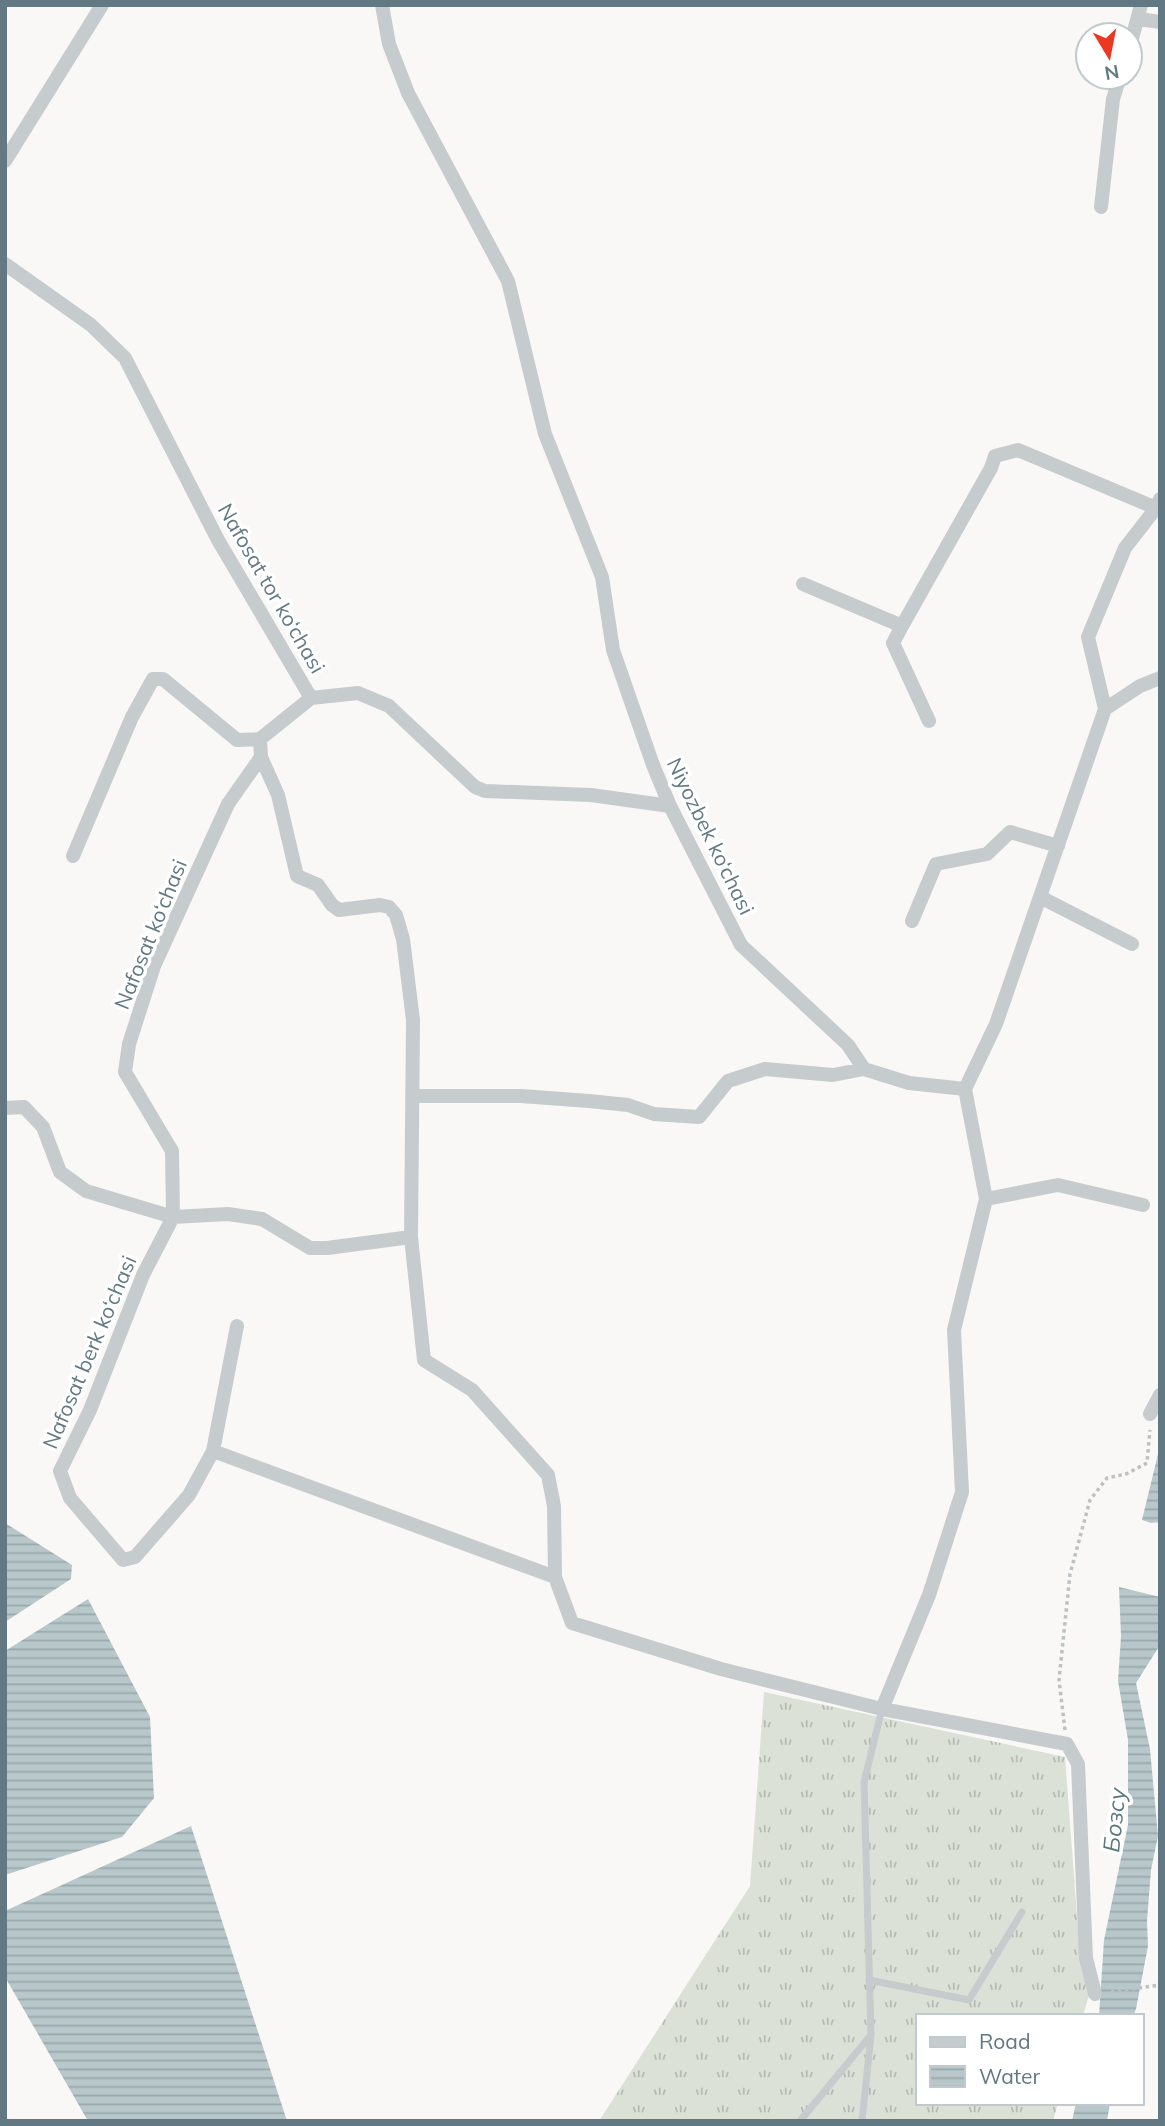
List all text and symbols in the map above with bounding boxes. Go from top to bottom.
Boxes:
north arrow [1074,21,1144,91]
text: N [1103,60,1121,86]
street label: Nafosat tor ko‘chasi [213,498,331,678]
street label: Niyozbek ko‘chasi [662,753,760,919]
street label: Nafosat ko‘chasi [108,855,192,1013]
street label: Nafosat berk ko‘chasi [37,1251,141,1453]
water label: Бозсу [1096,1786,1132,1854]
legend [916,2014,1144,2105]
text: Road [979,2028,1030,2054]
text: Water [979,2063,1040,2089]

